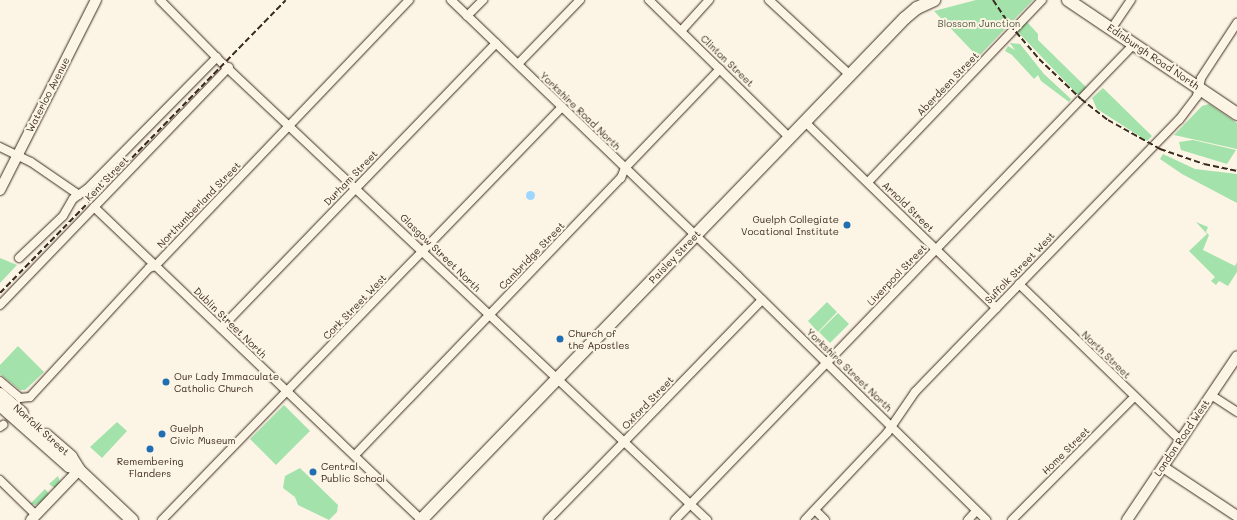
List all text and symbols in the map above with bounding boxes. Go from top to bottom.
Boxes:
park label: Blossom Junction [938,18,1020,30]
street label: Edinburgh Road North [1105,22,1201,92]
street label: Clinton Street [698,33,756,89]
street label: Aberdeen Street [915,50,981,118]
street label: Waterloo Avenue [24,55,72,135]
street label: Yorkshire Road North [537,69,623,153]
street label: Durham Street [322,148,380,208]
street label: Kent Street [83,154,131,204]
street label: Northumberland Street [155,159,243,251]
street label: Arnold Street [880,179,936,235]
street label: Glasgow Street North [397,211,483,295]
place label: Guelph Collegiate Vocational Institute [741,213,839,236]
street label: Cambridge Street [497,220,567,292]
marker: Guelph Collegiate Vocational Institute [842,220,852,230]
street label: Paisley Street [647,228,703,286]
street label: Suffolk Street West [983,230,1057,306]
street label: Liverpool Street [865,242,929,308]
street label: Cork Street West [321,272,389,342]
street label: Dublin Street North [191,285,269,361]
street label: Yorkshire Street North [804,326,894,414]
place label: Church of the Apostles [568,327,629,350]
street label: North Street [1079,329,1133,381]
marker: Church of the Apostles [555,334,565,344]
place label: Our Lady Immaculate Catholic Church [174,370,279,394]
street label: Oxford Street [620,374,676,432]
marker: Our Lady Immaculate Catholic Church [161,377,171,387]
street label: London Road West [1152,397,1212,479]
street label: Norfolk Street [11,402,71,458]
place label: Guelph Civic Museum [170,422,236,446]
street label: Home Street [1040,425,1092,477]
marker: Guelph Civic Museum [157,429,167,439]
marker: Remembering Flanders [145,444,155,454]
place label: Remembering Flanders [117,455,183,478]
place label: Central Public School [321,460,385,484]
marker: Central Public School [308,467,318,477]

